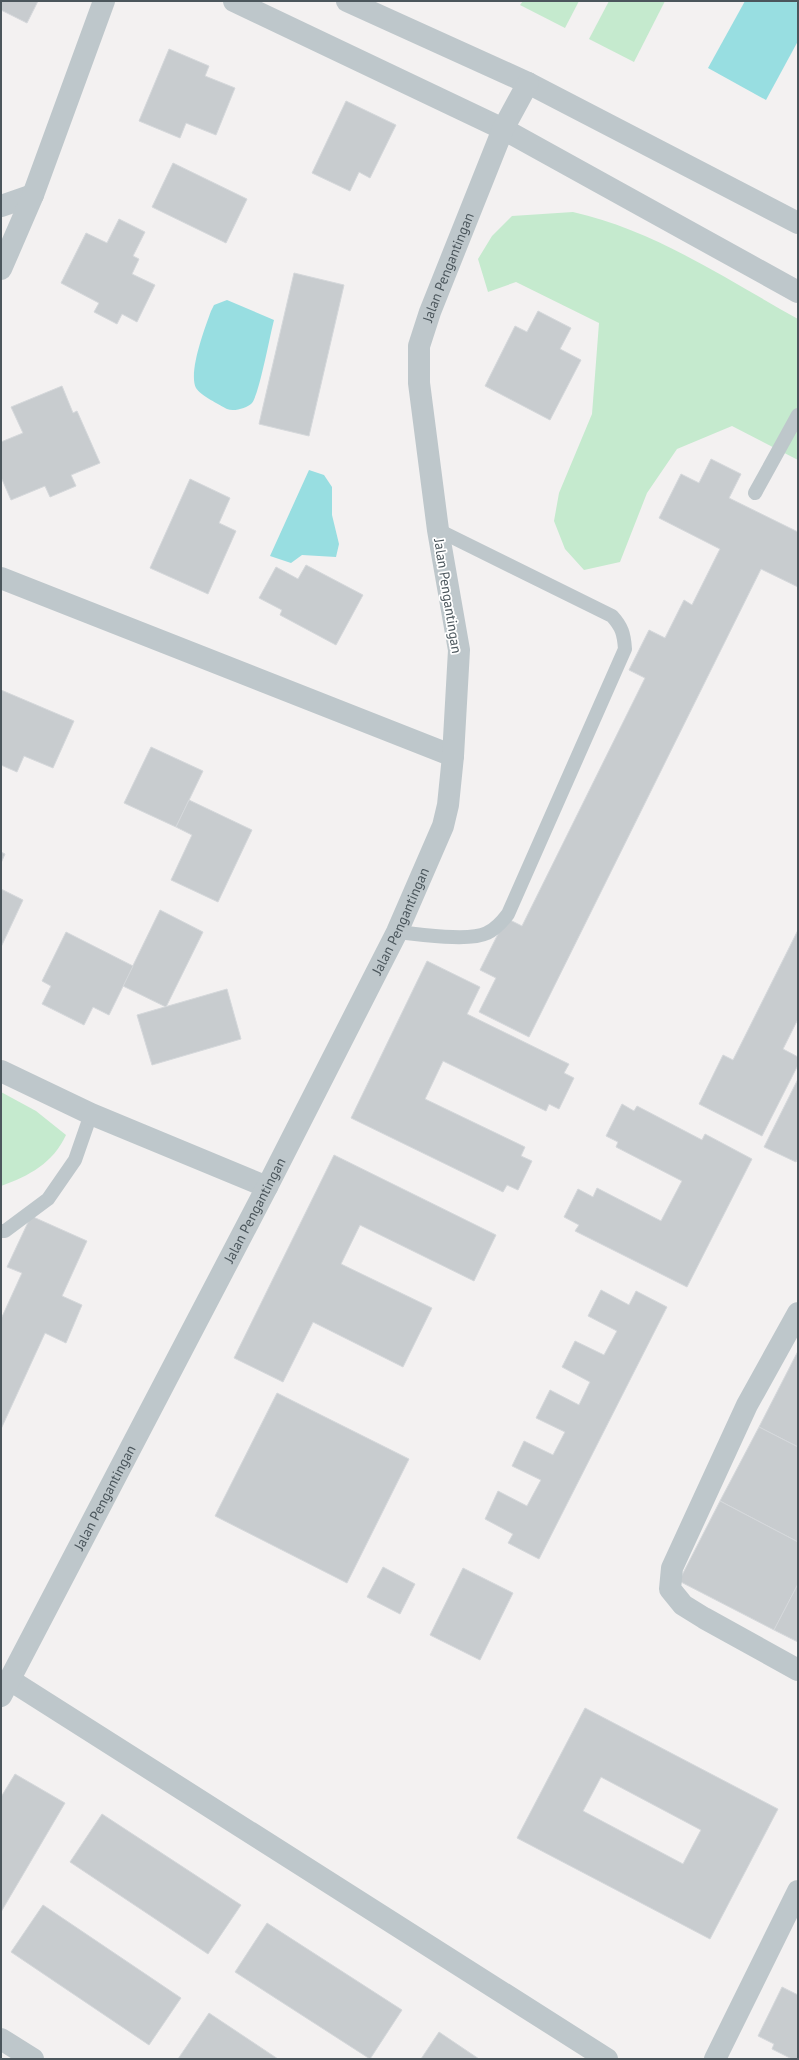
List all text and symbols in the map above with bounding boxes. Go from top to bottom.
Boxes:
street label: Jalan Pengantingan [418,210,478,325]
street label: Jalan Pengantingan [430,536,466,655]
street label: Jalan Pengantingan [367,865,433,978]
street label: Jalan Pengantingan [219,1155,289,1267]
street label: Jalan Pengantingan [69,1442,140,1554]

